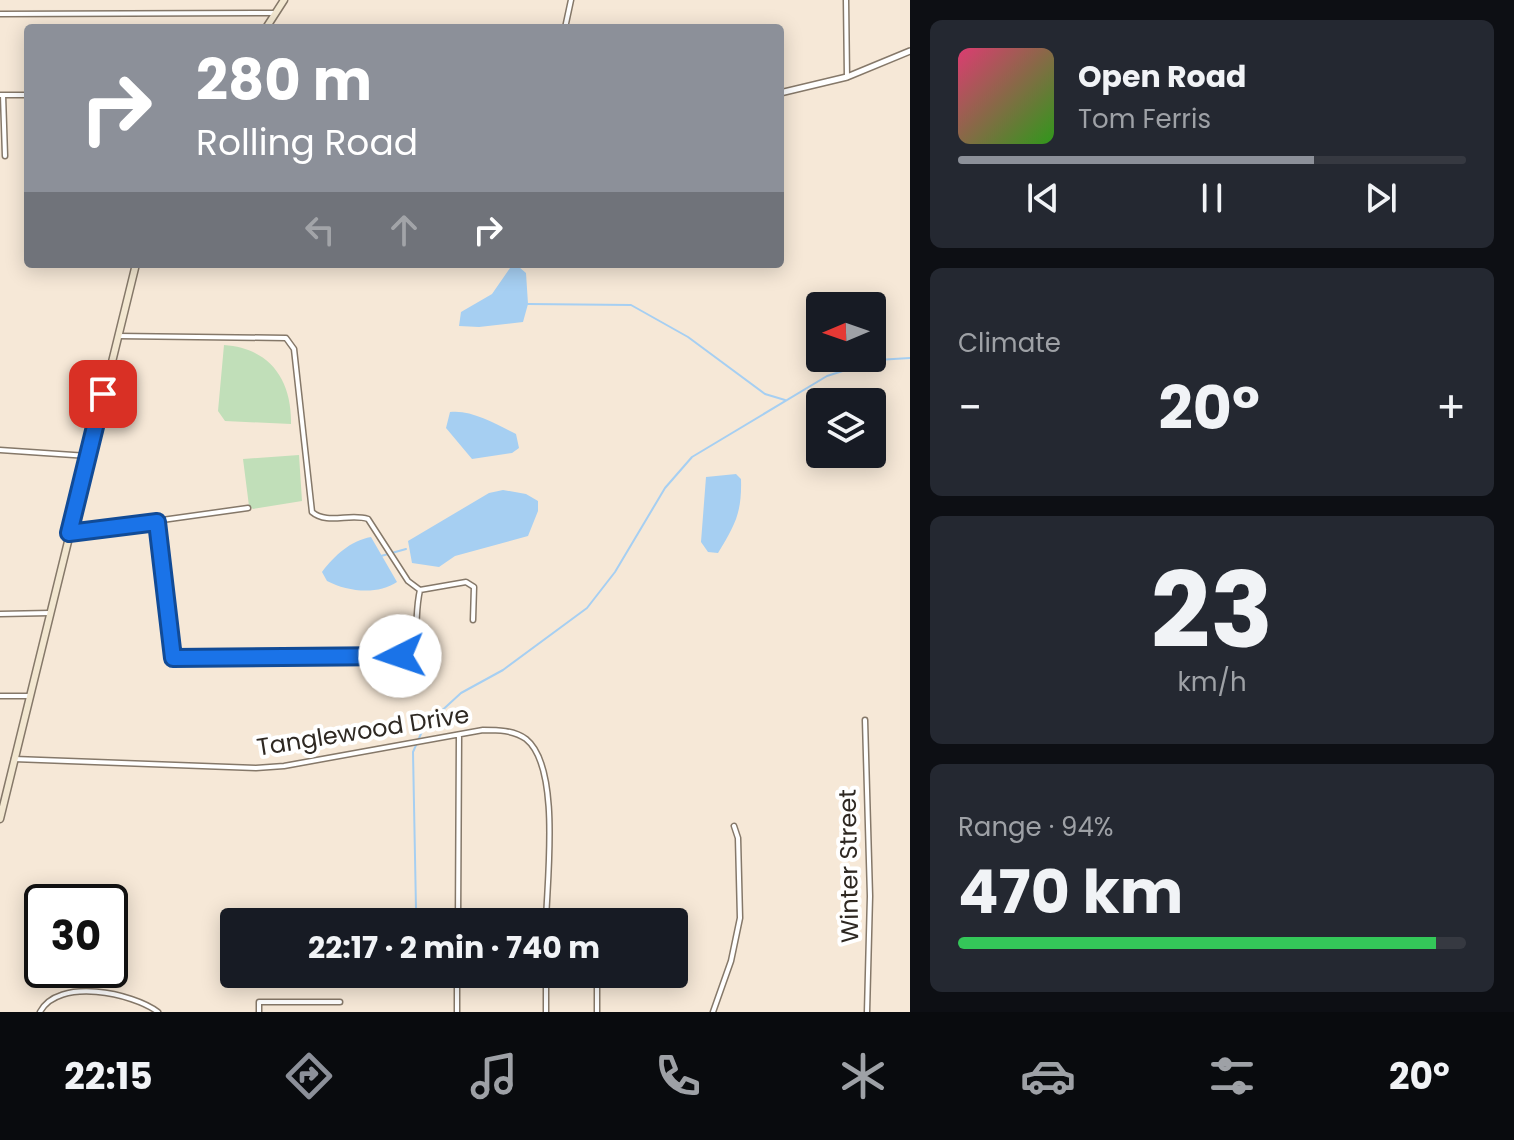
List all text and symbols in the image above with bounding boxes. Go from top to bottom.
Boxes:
text: 280 m [196,41,372,120]
text: Open Road [1078,55,1246,98]
icon: right [64,56,168,160]
text: Tom Ferris [1078,101,1211,137]
text: Rolling Road [196,117,418,168]
icon: previous [1021,176,1065,220]
icon: pause [1190,176,1234,220]
icon: next [1359,176,1403,220]
icon: left [298,208,342,252]
icon: ahead [382,208,426,252]
icon: right [466,208,510,252]
north arrow [806,292,886,372]
map controls [806,292,886,468]
text: Climate [958,325,1061,361]
pin [69,360,137,428]
text: 20° [1159,366,1260,450]
icon: arrive [81,372,125,416]
text: − [958,377,982,438]
text: + [1436,377,1466,438]
button: layers [806,388,886,468]
text: 23 [1151,538,1273,683]
position arrow [358,614,442,698]
text: km/h [1177,664,1247,700]
street label: Tanglewood Drive [254,697,472,764]
street label: Winter Street [831,789,866,943]
text: Range · 94% [958,809,1114,845]
text: 470 km [958,850,1183,934]
speed limit sign: 30 [24,884,128,988]
text: 22:17 · 2 min · 740 m [308,926,600,969]
icon: directions [281,1048,337,1104]
icon: music [466,1048,522,1104]
icon: phone [650,1048,706,1104]
icon: climate [835,1048,891,1104]
icon: car [1020,1048,1076,1104]
icon: filters [1204,1048,1260,1104]
text: 22:15 [64,1051,153,1102]
text: 20° [1389,1051,1450,1102]

